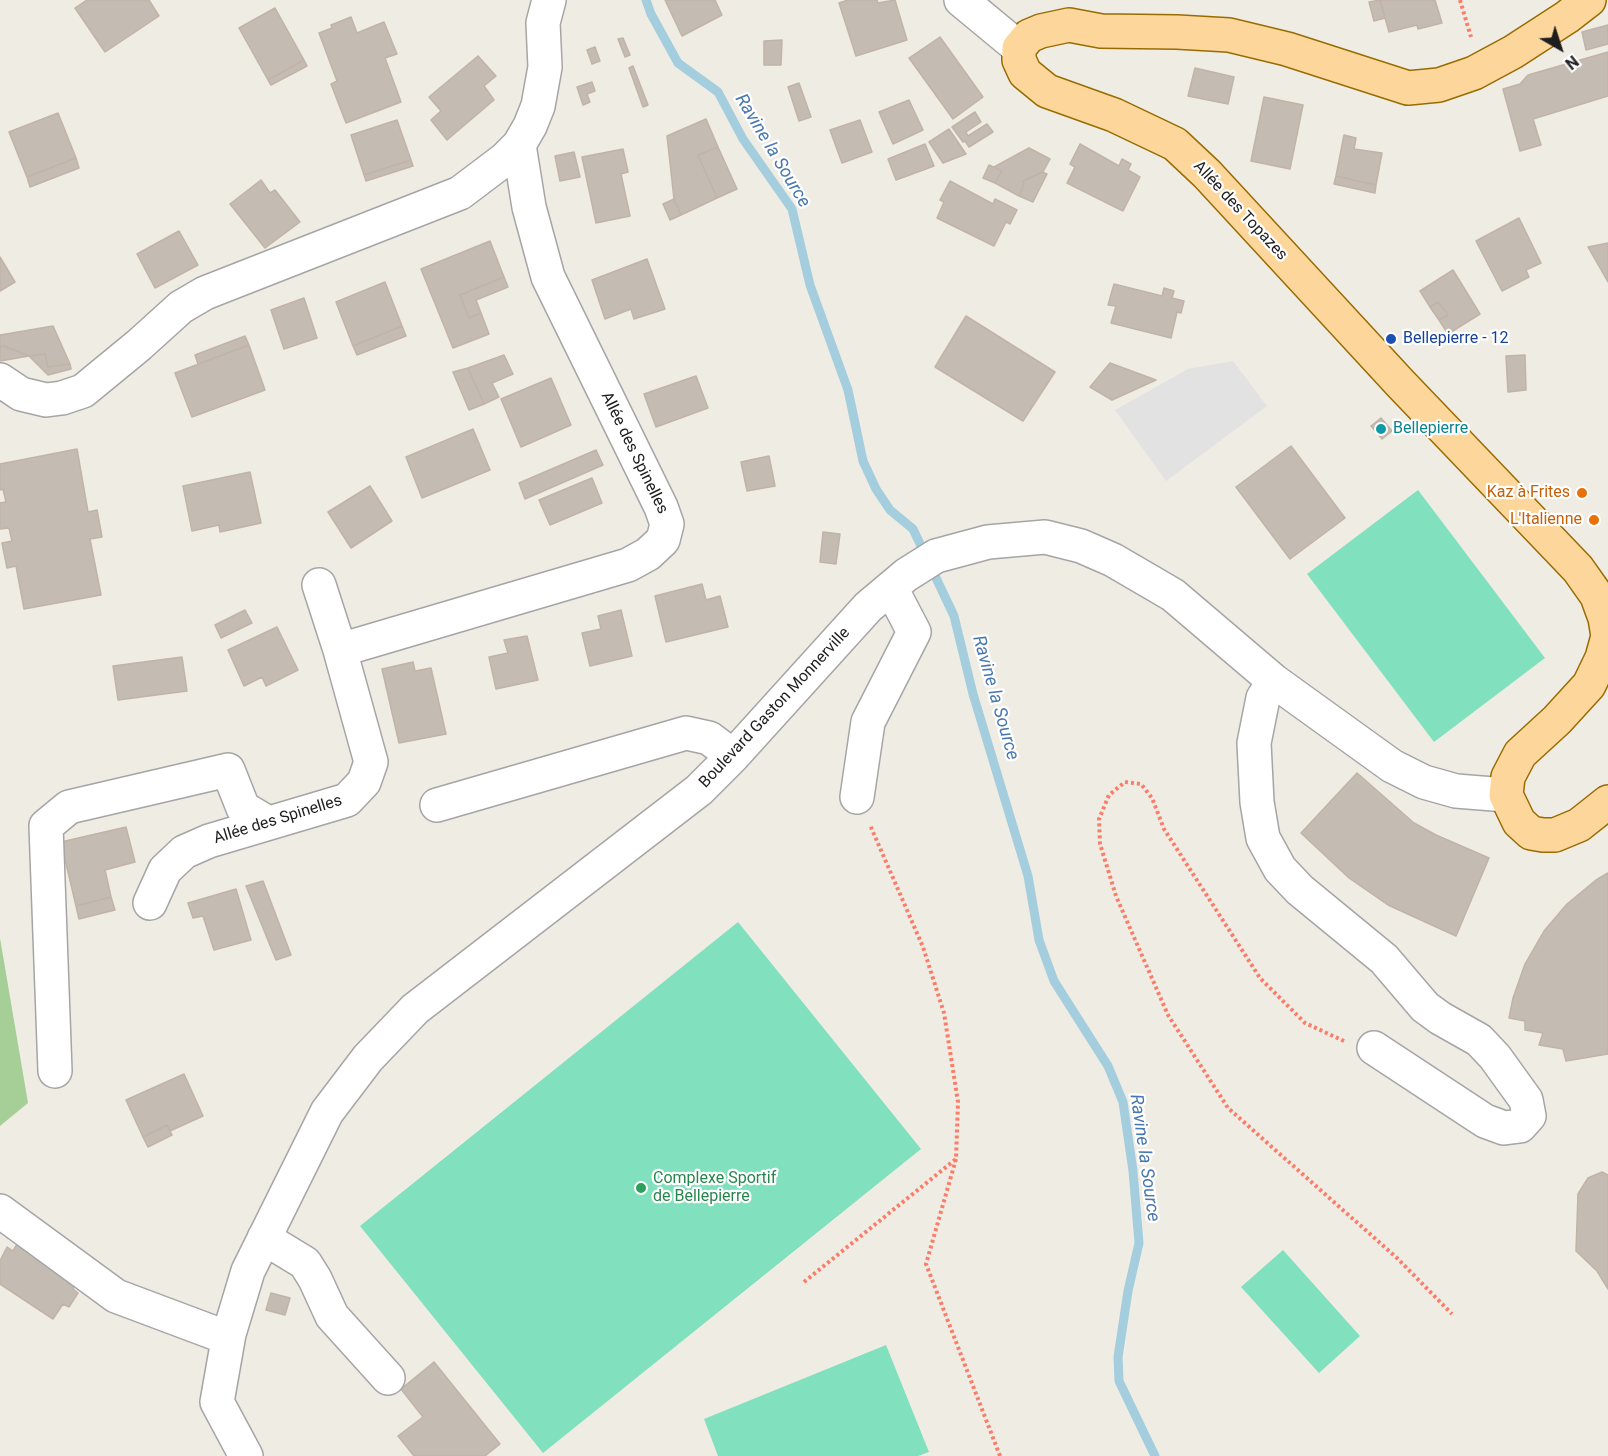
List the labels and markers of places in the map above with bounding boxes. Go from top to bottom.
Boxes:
place label: Bellepierre - 12 [1403,329,1509,349]
marker: Bellepierre - 12 [1384,332,1398,346]
place label: Bellepierre [1393,419,1468,439]
marker: Bellepierre [1374,422,1388,436]
place label: Kaz à Frites [1487,483,1570,503]
marker: Kaz à Frites [1575,486,1589,500]
place label: L'Italienne [1510,510,1582,530]
marker: L'Italienne [1587,513,1601,527]
place label: Complexe Sportif de Bellepierre [653,1169,776,1207]
marker: Complexe Sportif de Bellepierre [634,1181,648,1195]

